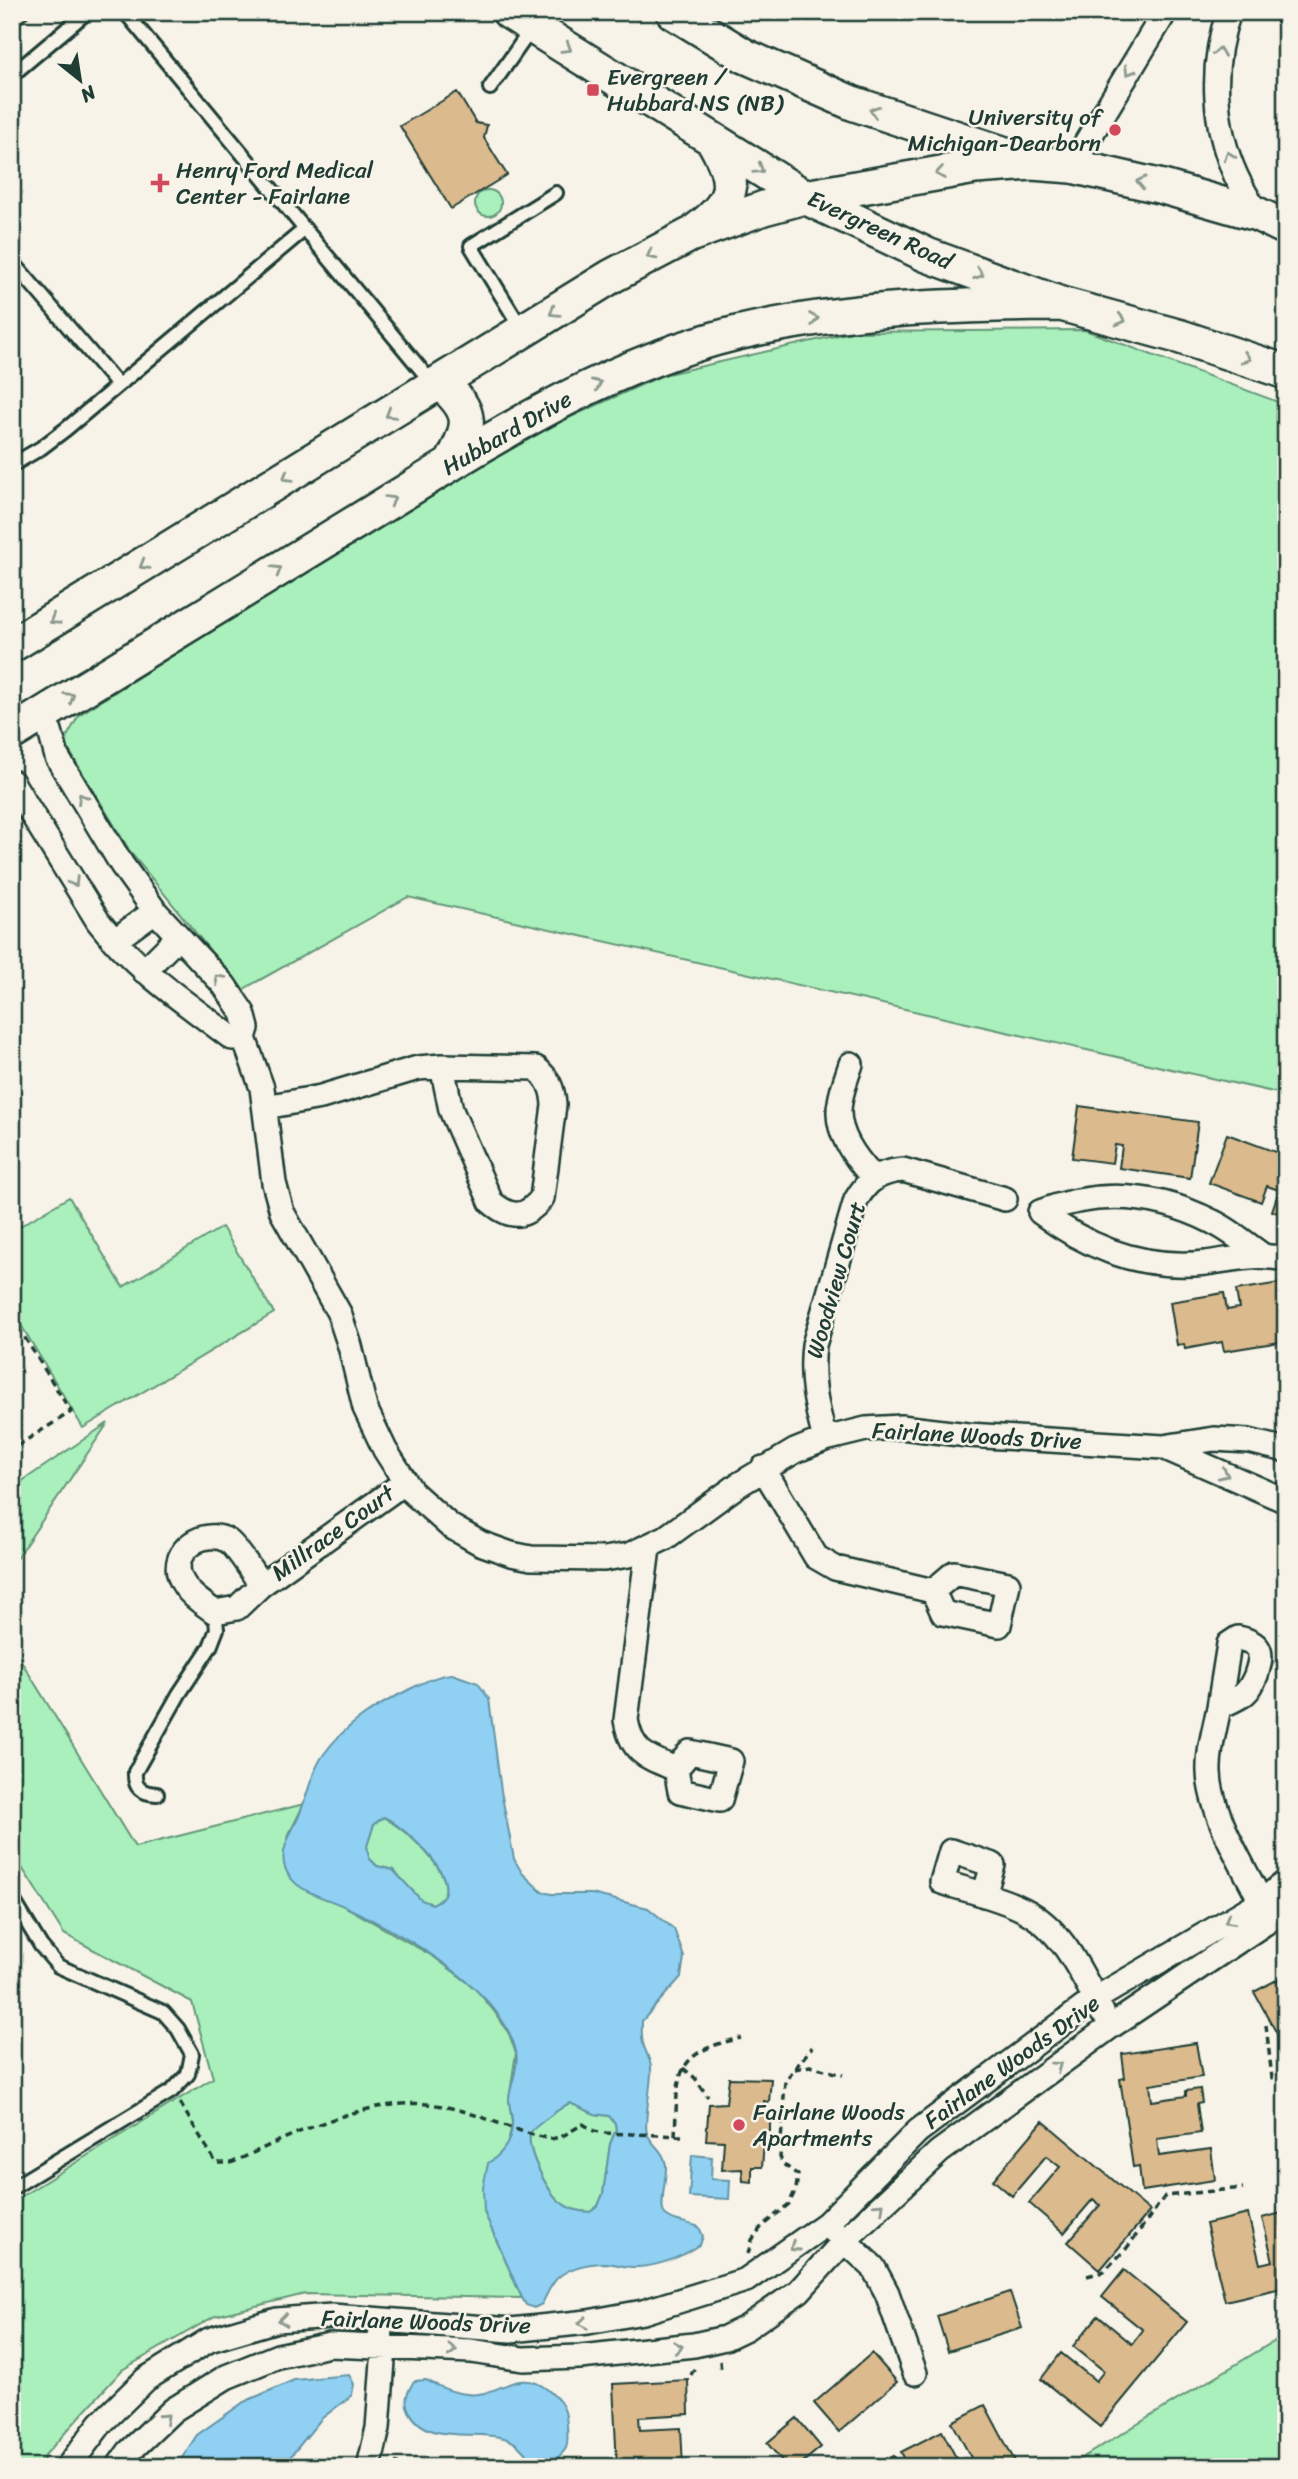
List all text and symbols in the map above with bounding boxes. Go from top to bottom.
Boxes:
one-way arrow [560,40,573,53]
north arrow [46,46,116,116]
one-way arrow [1211,46,1226,58]
place label: Evergreen / Hubbard NS (NB) [607,57,785,124]
one-way arrow [1124,63,1137,76]
text: N [74,76,103,112]
marker: Evergreen / Hubbard NS (NB) [585,82,601,98]
place label: University of Michigan-Dearborn [908,97,1104,164]
one-way arrow [868,104,880,119]
marker: University of Michigan-Dearborn [1107,122,1123,138]
place label: Henry Ford Medical Center - Fairlane [176,150,374,217]
one-way arrow [1223,150,1237,163]
one-way arrow [751,160,764,173]
one-way arrow [934,165,945,180]
marker: Henry Ford Medical Center - Fairlane [150,173,170,193]
one-way arrow [1135,175,1147,190]
street label: Evergreen Road [800,178,961,282]
one-way arrow [646,246,658,260]
one-way arrow [973,266,985,280]
one-way arrow [549,303,562,316]
one-way arrow [808,312,820,327]
one-way arrow [1115,312,1127,326]
one-way arrow [1239,350,1251,364]
one-way arrow [590,378,602,392]
street label: Hubbard Drive [434,379,580,487]
one-way arrow [385,406,398,419]
one-way arrow [282,469,295,482]
one-way arrow [384,496,397,509]
one-way arrow [138,556,151,569]
one-way arrow [269,566,282,579]
one-way arrow [49,611,62,624]
one-way arrow [63,692,76,705]
one-way arrow [77,793,90,806]
one-way arrow [66,874,79,887]
one-way arrow [214,974,227,987]
street label: Woodview Court [794,1197,878,1363]
street label: Fairlane Woods Drive [871,1410,1083,1462]
one-way arrow [1217,1466,1229,1480]
street label: Millrace Court [262,1473,405,1592]
one-way arrow [1224,1912,1237,1925]
street label: Fairlane Woods Drive [915,1984,1109,2140]
one-way arrow [1049,2061,1062,2074]
place label: Fairlane Woods Apartments [752,2092,905,2159]
marker: Fairlane Woods Apartments [731,2117,747,2133]
one-way arrow [872,2203,885,2216]
one-way arrow [789,2239,802,2251]
street label: Fairlane Woods Drive [320,2298,532,2346]
one-way arrow [277,2313,289,2328]
one-way arrow [577,2315,589,2330]
one-way arrow [673,2340,684,2355]
one-way arrow [447,2343,458,2358]
one-way arrow [157,2413,170,2426]

